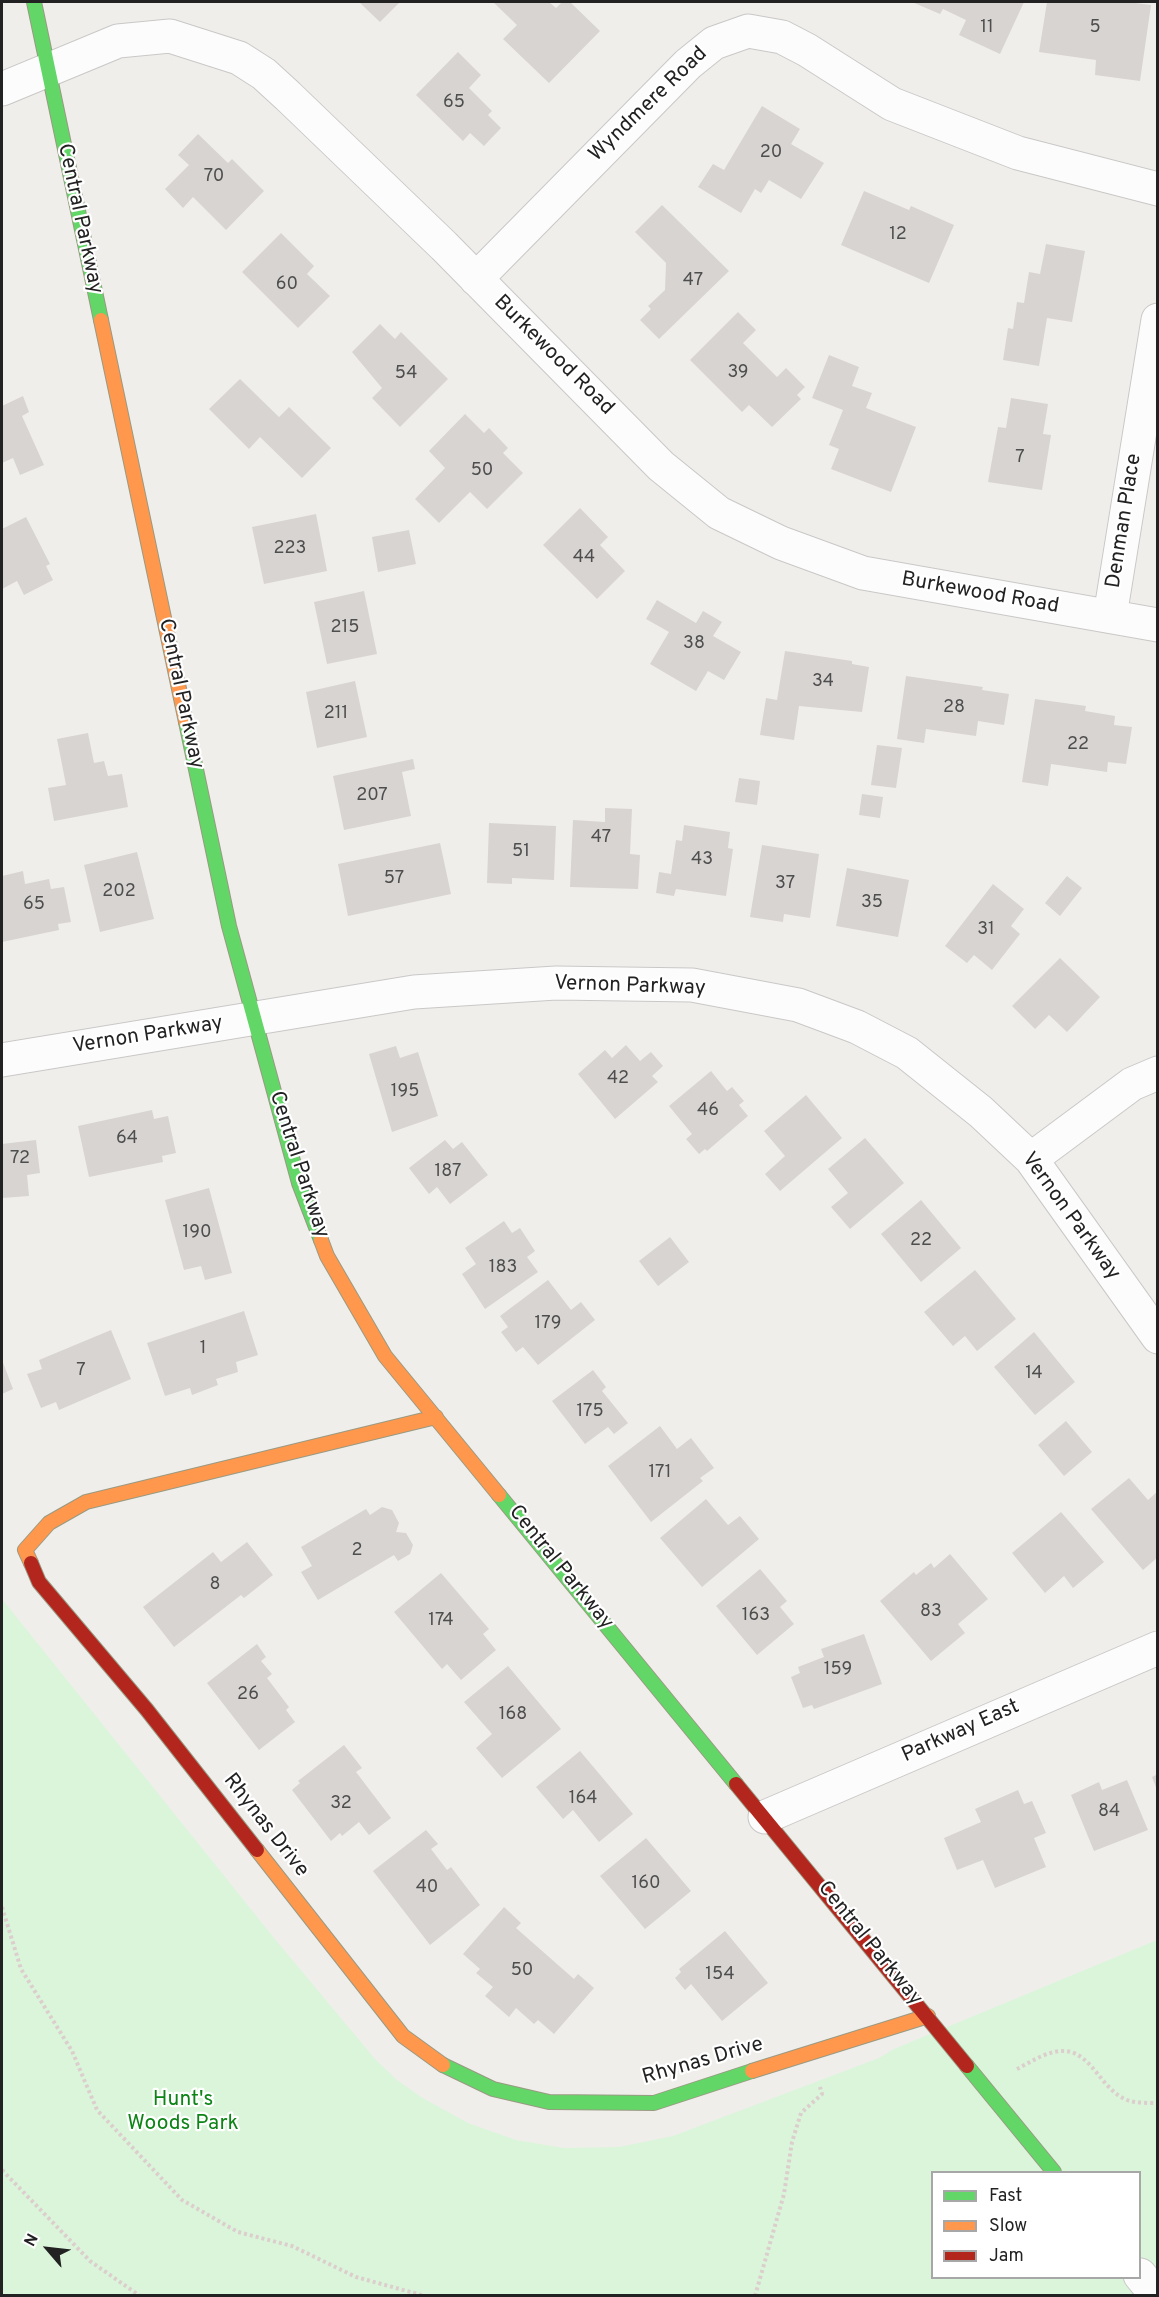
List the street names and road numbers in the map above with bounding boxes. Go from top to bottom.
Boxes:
street label: Wyndmere Road [585,42,713,168]
street label: Central Parkway [51,142,107,296]
street label: Burkewood Road [488,291,618,421]
street label: Denman Place [1102,452,1148,590]
street label: Burkewood Road [899,568,1061,620]
street label: Central Parkway [152,617,208,771]
street label: Vernon Parkway [554,972,706,1002]
street label: Vernon Parkway [71,1012,225,1060]
street label: Central Parkway [262,1088,334,1242]
street label: Vernon Parkway [1015,1148,1125,1286]
street label: Central Parkway [502,1501,618,1635]
street label: Parkway East [898,1695,1024,1769]
street label: Rhynas Drive [217,1769,313,1883]
street label: Central Parkway [811,1877,927,2011]
street label: Rhynas Drive [640,2033,766,2091]

